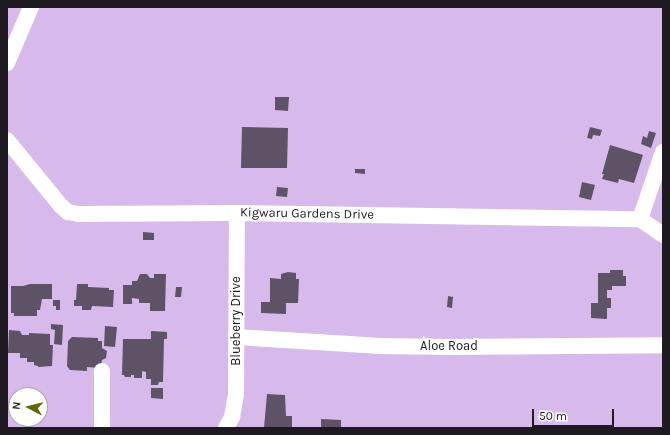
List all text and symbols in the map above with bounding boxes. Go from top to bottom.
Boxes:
street label: Kigwaru Gardens Drive [240,205,374,223]
street label: Blueberry Drive [228,276,244,366]
street label: Aloe Road [420,338,478,354]
north arrow [8,387,48,427]
text: N [10,401,24,410]
scale bar [534,401,616,427]
text: 50 m [539,409,567,423]

